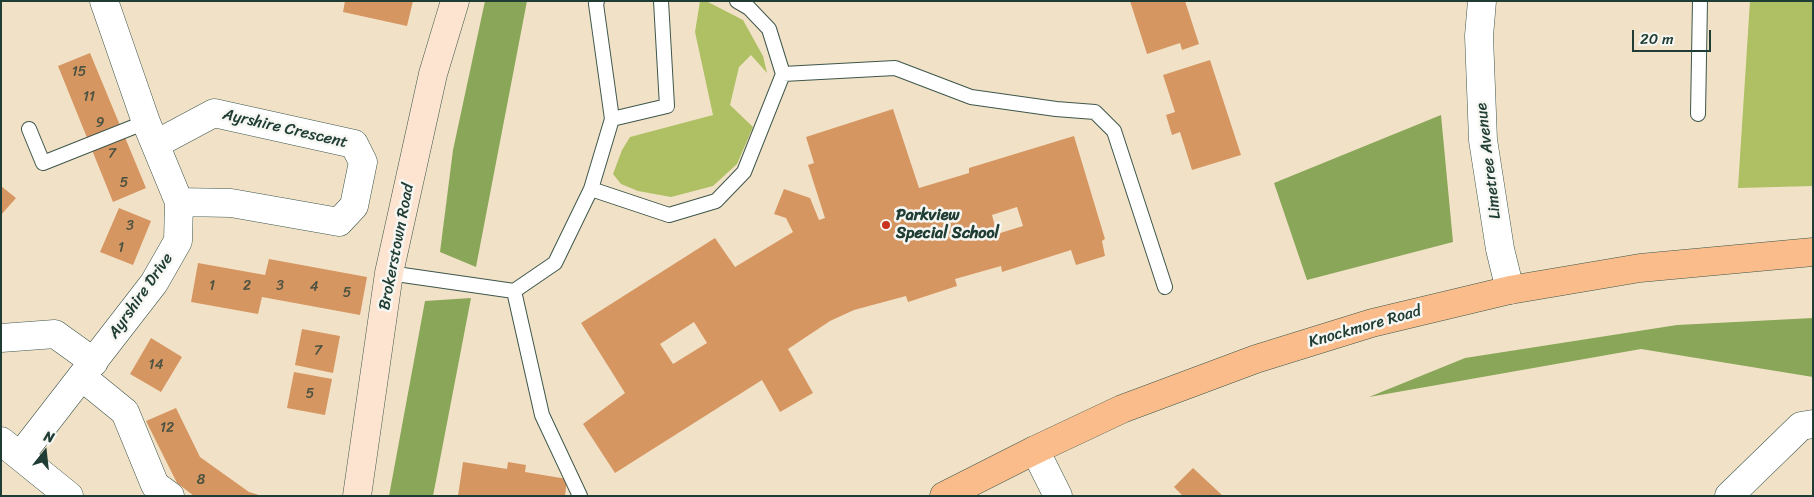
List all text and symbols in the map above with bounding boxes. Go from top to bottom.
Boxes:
scale bar [1634,20,1713,52]
text: 20 m [1640,26,1674,52]
house number: 15 [72,64,86,80]
house number: 11 [83,89,95,105]
street label: Limetree Avenue [1472,102,1506,220]
street label: Ayrshire Crescent [221,105,349,153]
house number: 9 [96,115,104,131]
house number: 7 [108,146,116,162]
house number: 5 [120,175,128,191]
street label: Brokerstown Road [375,182,419,312]
place label: Parkview Special School [896,206,999,244]
house number: 3 [126,218,134,234]
marker: Parkview Special School [880,219,892,231]
house number: 1 [118,240,124,256]
street label: Ayrshire Drive [104,250,178,342]
house number: 1 [209,278,215,294]
house number: 2 [243,278,251,294]
house number: 3 [276,278,284,294]
house number: 4 [310,279,318,295]
house number: 5 [343,285,351,301]
street label: Knockmore Road [1307,302,1423,352]
house number: 7 [314,343,322,359]
house number: 14 [149,357,163,373]
house number: 5 [306,386,314,402]
house number: 12 [160,420,174,436]
text: N [41,424,57,450]
north arrow [20,427,70,477]
house number: 8 [197,472,205,488]

